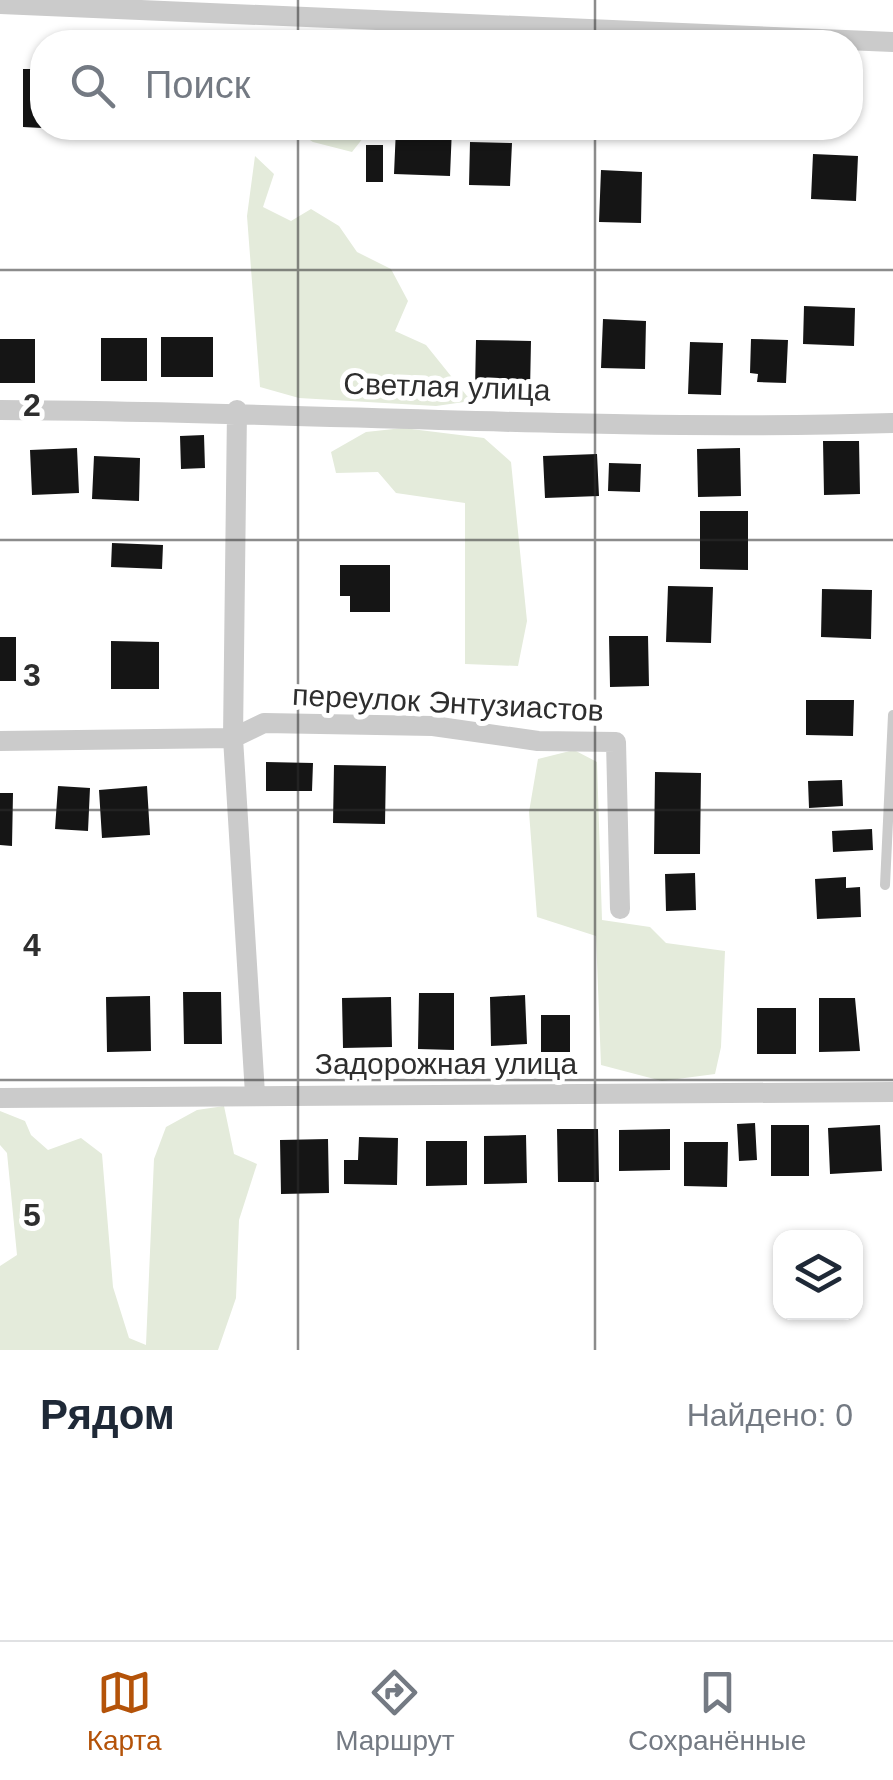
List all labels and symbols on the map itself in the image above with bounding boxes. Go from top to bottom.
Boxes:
street label: Светлая улица [343,366,551,407]
text: 2 [23,387,41,423]
text: 3 [23,657,41,693]
street label: переулок Энтузиастов [292,678,605,727]
text: 4 [23,927,41,963]
street label: Задорожная улица [315,1047,578,1080]
text: 5 [23,1197,41,1233]

